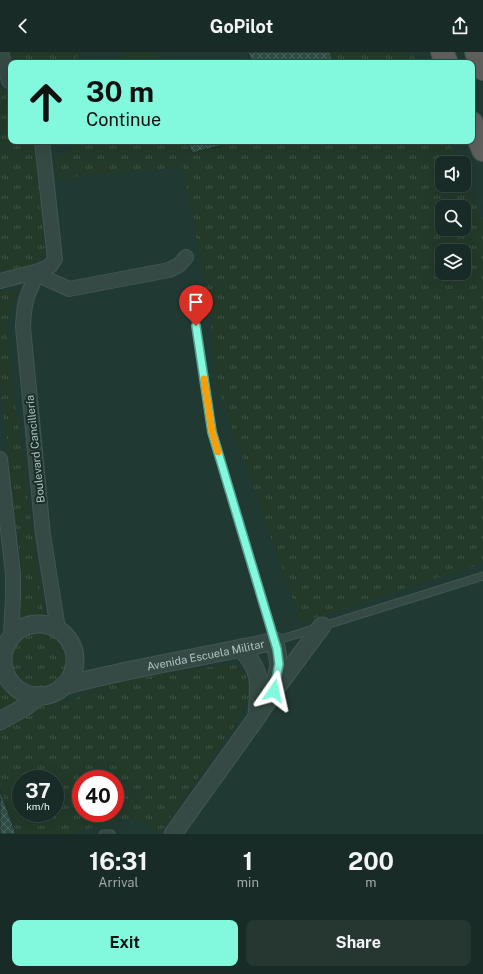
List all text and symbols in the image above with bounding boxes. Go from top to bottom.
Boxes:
icon: back [12,15,34,37]
icon: share [449,15,471,37]
text: GoPilot [210,16,273,37]
text: 30 m [86,75,154,108]
icon: ahead [20,76,72,128]
text: Continue [86,109,161,130]
map controls [435,156,471,280]
button: sound [435,156,471,192]
button: search [435,200,471,236]
button: layers [435,244,471,280]
pin [179,285,213,326]
icon: arrive [185,291,207,313]
street label: Boulevard Cancillería [23,394,47,504]
street label: Avenida Escuela Militar [146,638,266,673]
position arrow [253,670,295,712]
speed limit sign: 40 [72,770,124,822]
text: 37 [25,779,51,803]
text: km/h [26,800,50,812]
text: 16:31 [89,847,148,875]
text: 1 [243,847,253,875]
text: 200 [348,847,394,875]
text: Arrival [98,875,138,890]
text: min [237,875,259,890]
text: m [365,875,377,890]
button: Exit [12,920,238,966]
button: Share [246,920,471,966]

